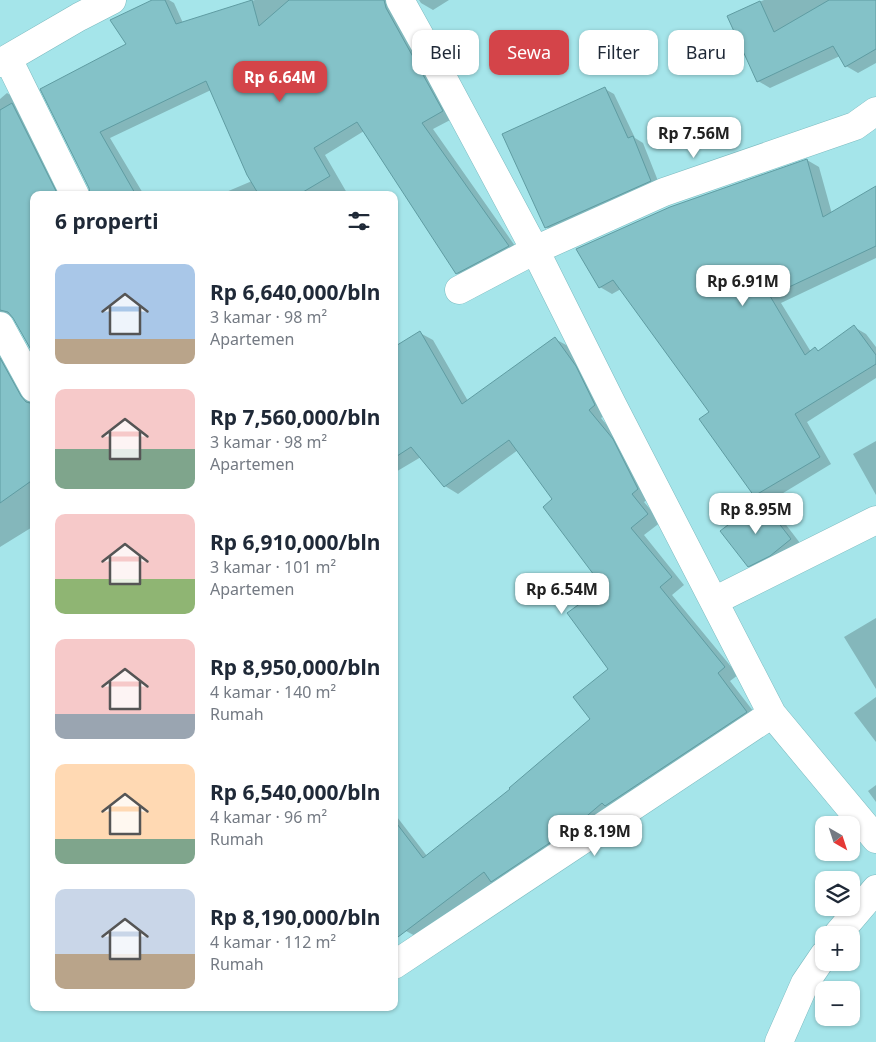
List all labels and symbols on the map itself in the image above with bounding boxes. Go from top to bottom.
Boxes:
pin: Rp 6.64M [228,61,332,103]
pin: Rp 7.56M [642,116,746,159]
pin: Rp 6.91M [691,264,795,307]
pin: Rp 8.95M [704,492,808,535]
pin: Rp 6.54M [510,572,614,615]
pin: Rp 8.19M [543,814,647,857]
north arrow [815,816,860,861]

